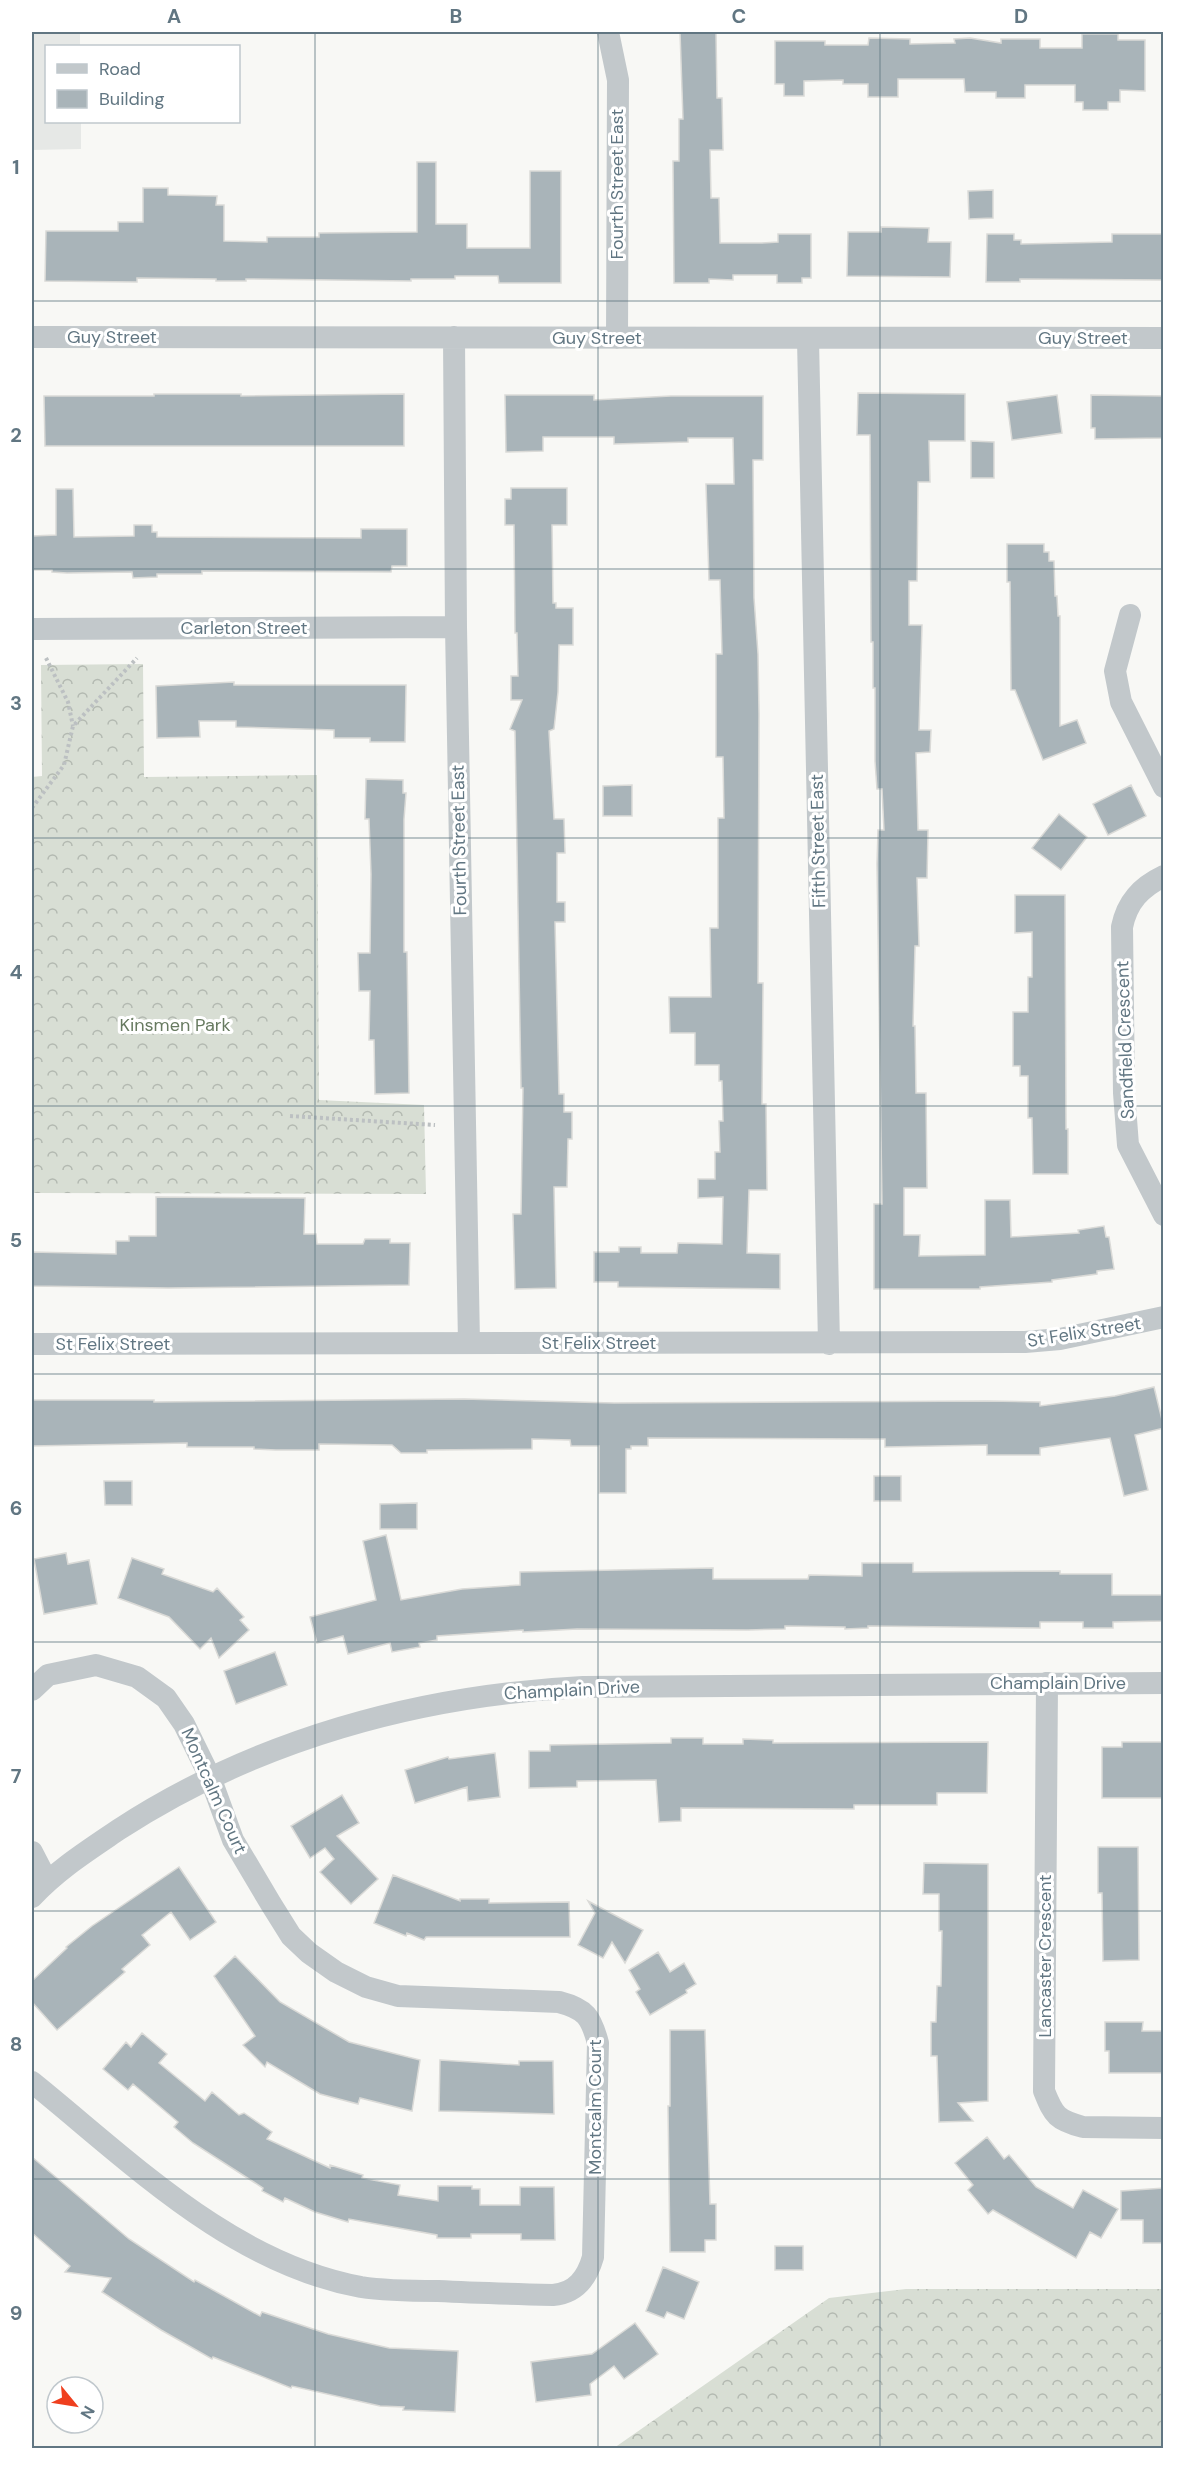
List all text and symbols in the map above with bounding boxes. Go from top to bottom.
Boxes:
text: A [167,3,181,29]
text: B [450,3,462,29]
text: C [732,3,746,29]
text: D [1014,3,1028,29]
legend [45,45,240,123]
text: Road [99,57,141,81]
text: Building [99,87,164,111]
street label: Fourth Street East [605,109,629,259]
text: 1 [12,154,20,180]
street label: Guy Street [67,325,157,349]
street label: Guy Street [552,326,642,350]
street label: Guy Street [1038,326,1128,350]
text: 2 [10,422,22,448]
street label: Carleton Street [181,616,307,640]
text: 3 [10,690,22,716]
street label: Fourth Street East [446,765,472,915]
street label: Fifth Street East [805,774,831,908]
text: 4 [10,959,23,985]
street label: Sandfield Crescent [1110,960,1140,1120]
park label: Kinsmen Park [119,1013,231,1037]
text: 5 [10,1227,22,1253]
street label: St Felix Street [1025,1311,1143,1353]
street label: St Felix Street [542,1331,656,1355]
street label: St Felix Street [56,1332,170,1356]
text: 6 [10,1495,22,1521]
street label: Champlain Drive [990,1671,1126,1695]
street label: Champlain Drive [503,1674,641,1706]
street label: Montcalm Court [175,1724,253,1858]
text: 7 [11,1763,22,1789]
street label: Lancaster Crescent [1033,1874,1057,2038]
text: 8 [10,2031,22,2057]
street label: Montcalm Court [583,2039,607,2175]
text: 9 [10,2300,22,2326]
north arrow [45,2375,105,2435]
text: N [76,2402,100,2423]

